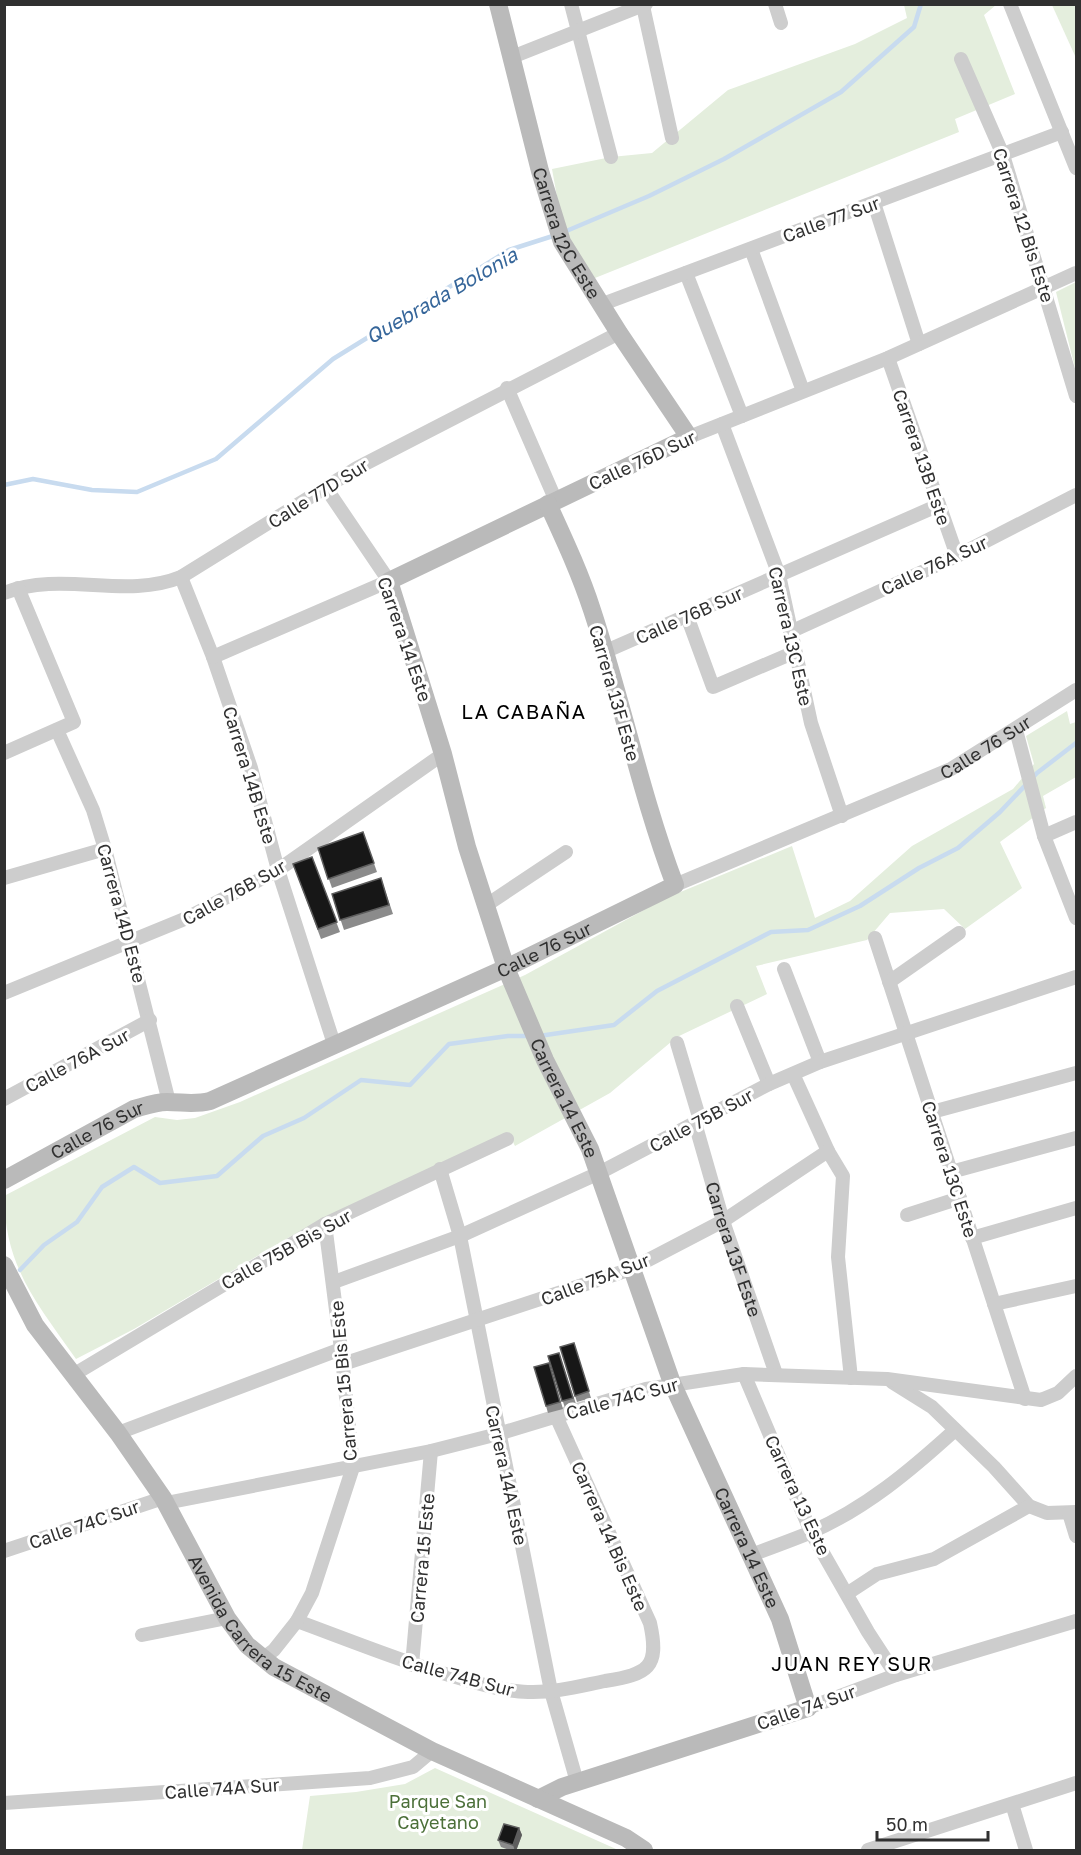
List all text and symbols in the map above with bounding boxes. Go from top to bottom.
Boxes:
street label: Carrera 12 Bis Este [989,145,1059,305]
street label: Carrera 12C Este [528,165,606,303]
street label: Calle 77 Sur [779,191,883,247]
water label: Quebrada Bolonia [361,242,522,348]
street label: Carrera 13B Este [888,386,956,528]
street label: Calle 76D Sur [585,426,699,494]
street label: Calle 77D Sur [264,453,372,533]
street label: Calle 76A Sur [877,531,991,599]
street label: Carrera 13C Este [764,564,818,708]
street label: Carrera 14 Este [373,574,437,704]
street label: Calle 76B Sur [632,582,746,648]
street label: Carrera 13F Este [585,622,645,764]
district label: LA CABAÑA [461,699,587,723]
street label: Carrera 14B Este [219,704,281,846]
street label: Calle 76 Sur [937,710,1035,783]
street label: Carrera 14D Este [93,841,151,985]
street label: Calle 76B Sur [178,854,290,930]
street label: Calle 76 Sur [493,917,595,982]
street label: Calle 76A Sur [21,1023,133,1097]
street label: Carrera 14 Este [526,1035,603,1160]
street label: Calle 75B Sur [645,1083,757,1157]
street label: Calle 76 Sur [47,1096,146,1164]
street label: Carrera 13C Este [918,1098,982,1240]
street label: Carrera 13F Este [701,1179,766,1320]
street label: Calle 75B Bis Sur [217,1204,355,1294]
street label: Calle 75A Sur [538,1248,652,1310]
street label: Carrera 15 Bis Este [325,1300,361,1462]
street label: Calle 74C Sur [563,1372,681,1424]
street label: Carrera 14A Este [481,1403,533,1547]
street label: Carrera 13 Este [761,1431,835,1559]
street label: Carrera 14 Bis Este [567,1458,653,1614]
street label: Carrera 14 Este [710,1484,784,1612]
street label: Carrera 15 Este [405,1492,439,1624]
street label: Calle 74C Sur [26,1495,142,1553]
street label: Avenida Carrera 15 Este [184,1551,336,1707]
street label: Calle 74B Sur [400,1649,516,1701]
district label: JUAN REY SUR [771,1651,933,1675]
street label: Calle 74 Sur [754,1680,858,1734]
street label: Calle 74A Sur [164,1773,280,1803]
park label: Parque San Cayetano [389,1790,487,1833]
scale bar [877,1804,988,1842]
text: 50 m [886,1813,928,1835]

